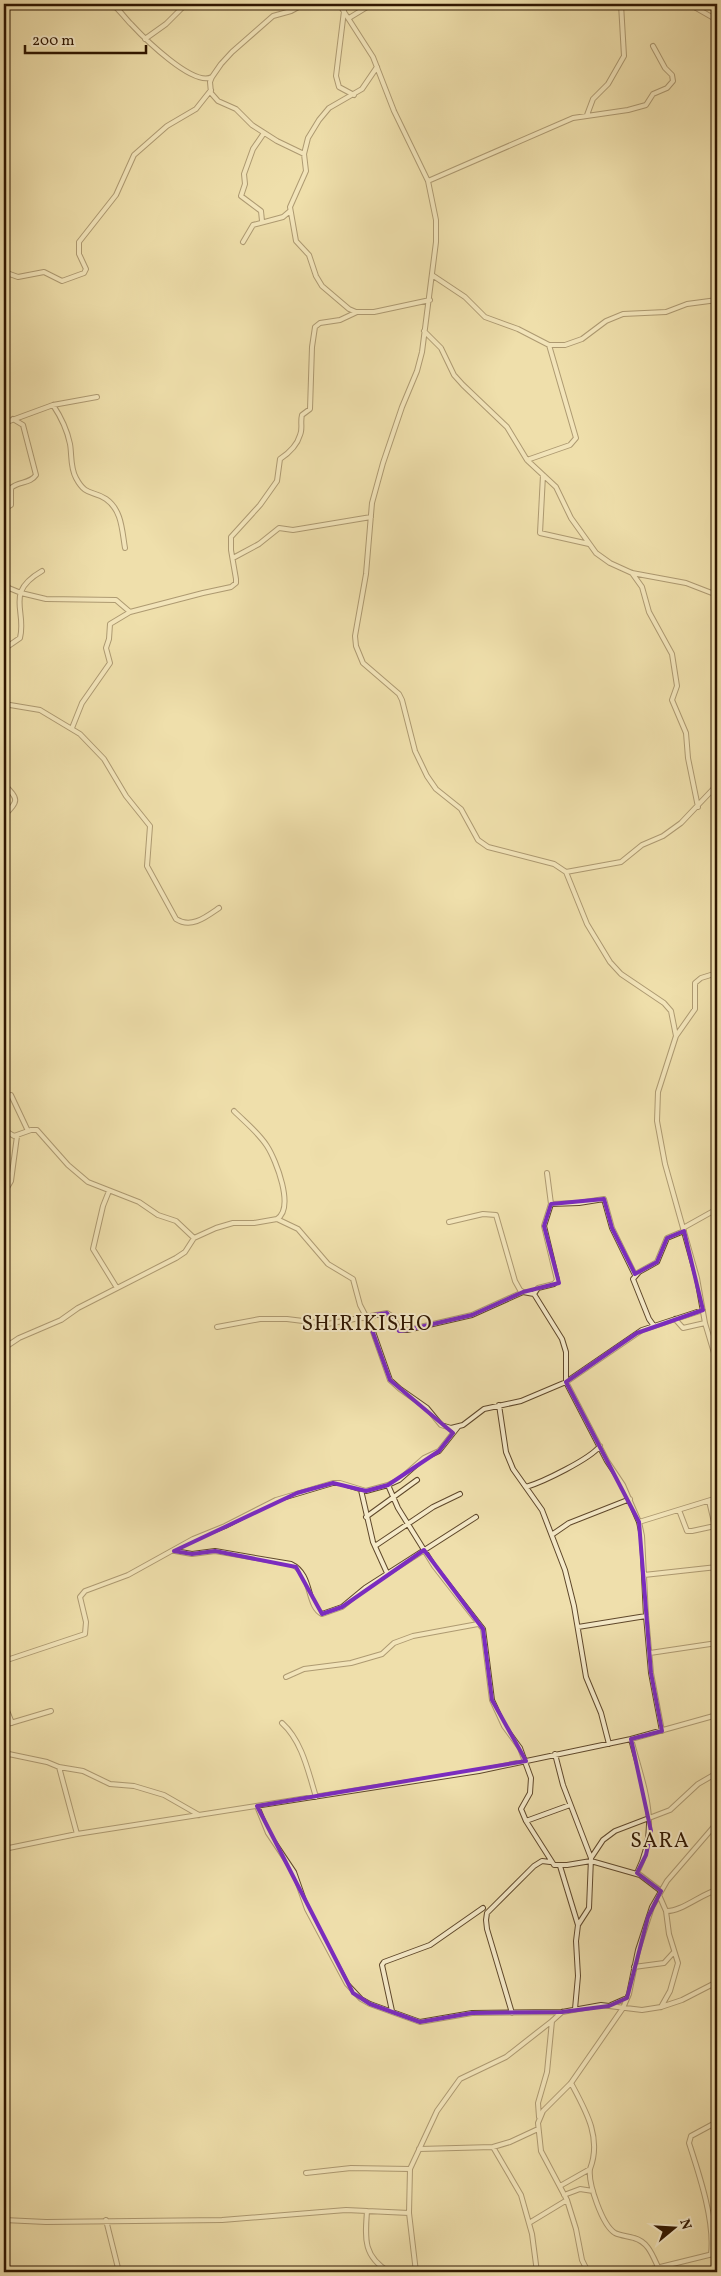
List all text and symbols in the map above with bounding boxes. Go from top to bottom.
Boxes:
scale bar [25,22,146,54]
text: 200 m [32,31,75,52]
district label: SHIRIKISHO [301,1310,433,1339]
district label: SARA [630,1827,690,1856]
north arrow [648,2204,698,2254]
text: N [674,2217,696,2232]

